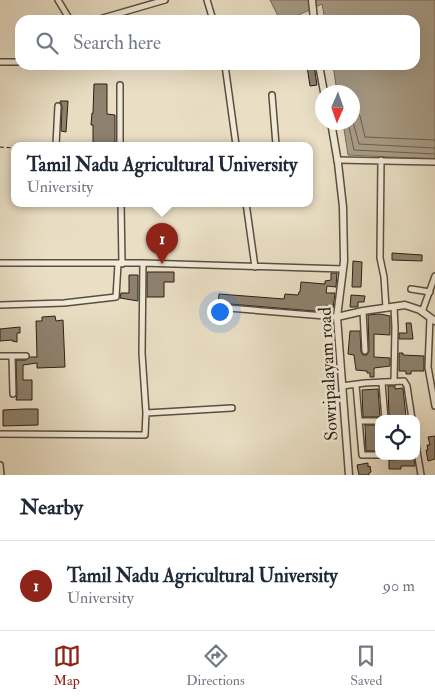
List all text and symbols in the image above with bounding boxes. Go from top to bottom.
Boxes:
search box [15,15,420,70]
icon: search [33,29,61,57]
text: Search here [73,31,161,55]
north arrow [315,85,360,130]
popup [11,142,313,207]
text: Tamil Nadu Agricultural University [27,153,297,177]
text: University [27,177,93,197]
pin: 1 [146,223,178,264]
your location [207,299,233,325]
street label: Sowripalayam road [314,306,343,442]
map controls [375,415,420,460]
button: locate [375,415,420,460]
text: Nearby [20,494,83,521]
text: Tamil Nadu Agricultural University [67,564,338,588]
text: 1 [33,576,39,596]
text: 90 m [383,576,415,596]
text: University [67,588,134,608]
tab: Map [53,642,81,689]
tab: Directions [186,642,245,689]
tab: Saved [350,642,382,689]

